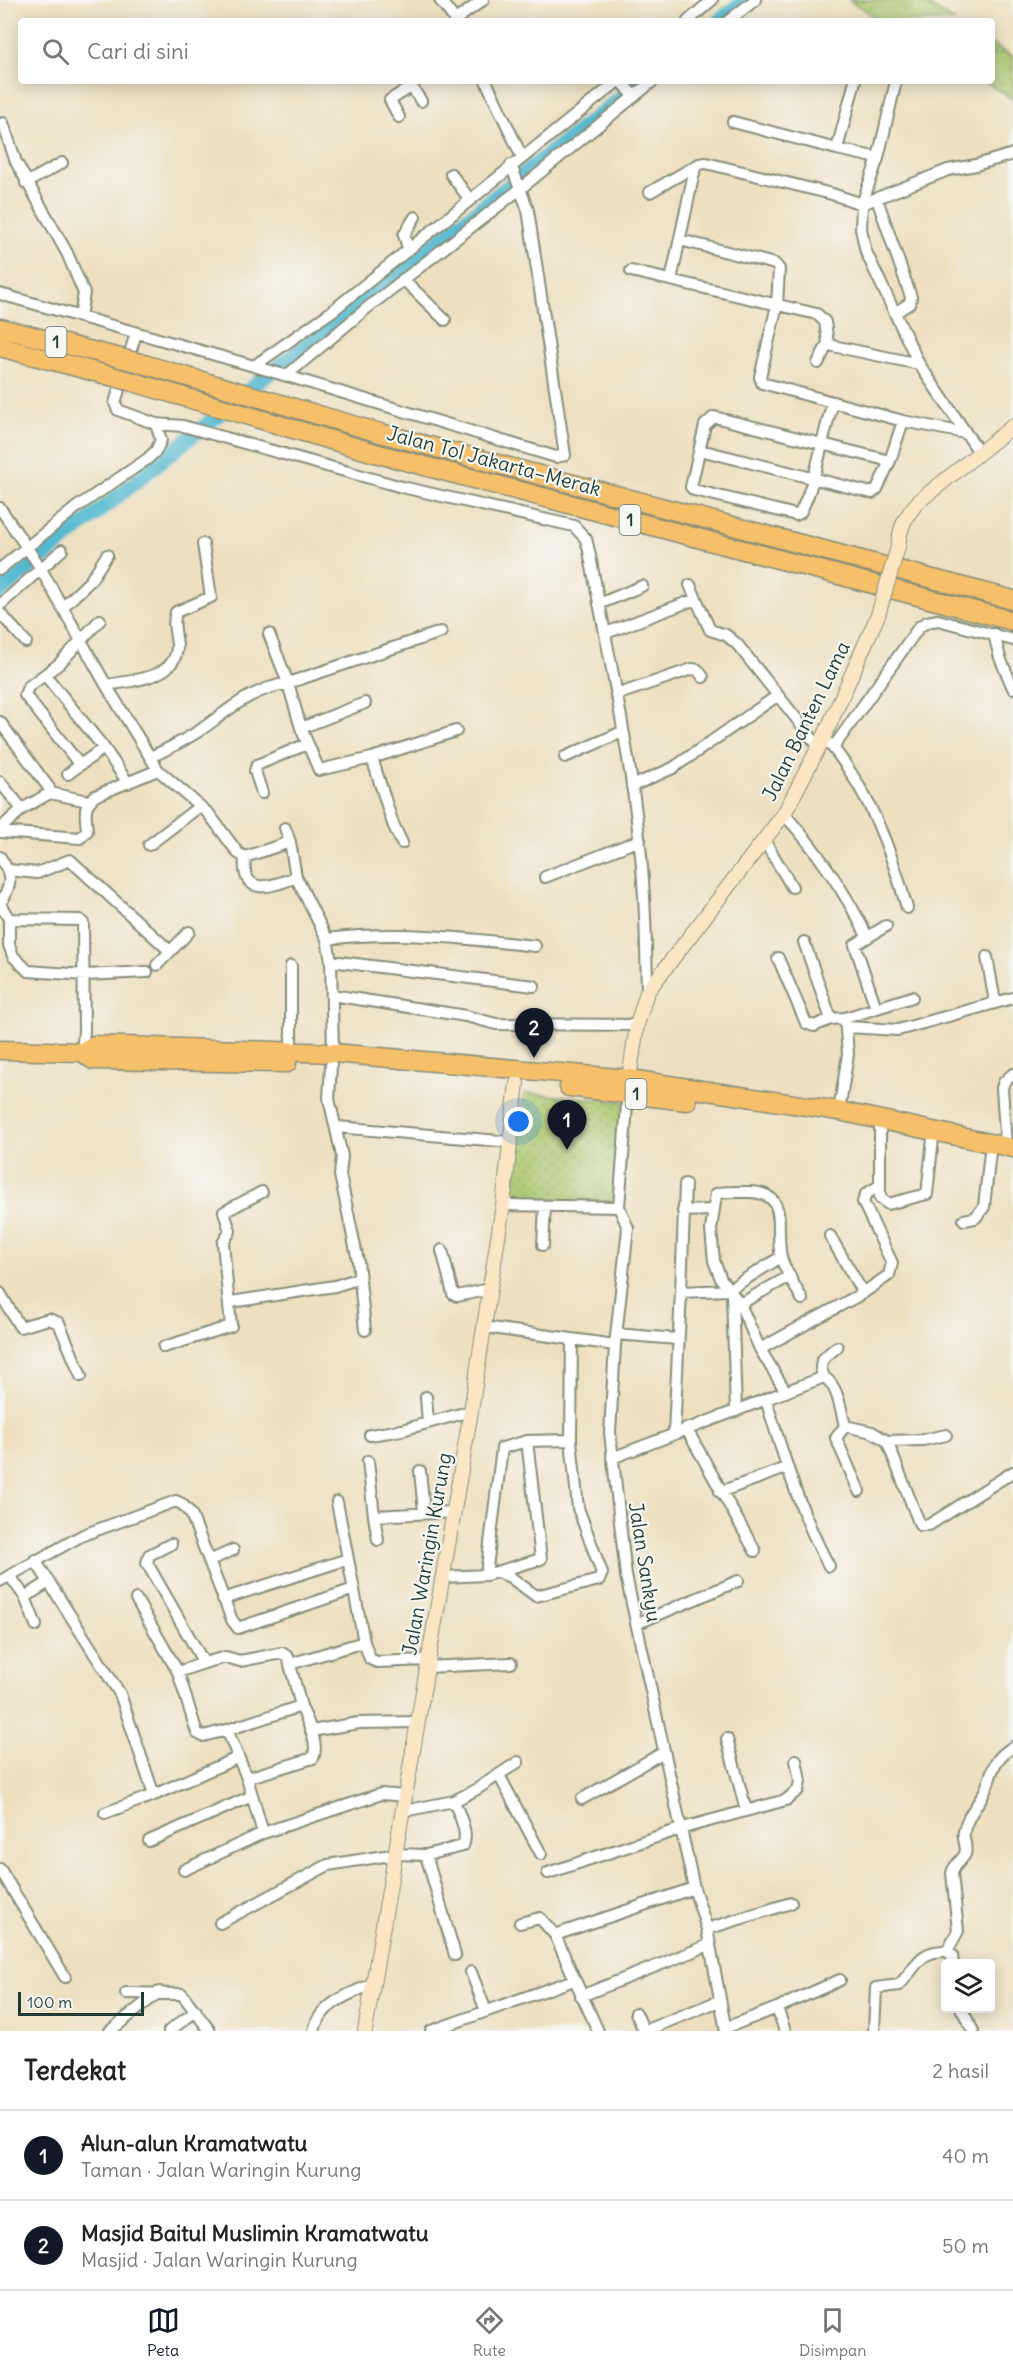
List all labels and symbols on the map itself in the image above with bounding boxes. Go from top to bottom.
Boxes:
road number: 1 [46,327,66,357]
street label: Jalan Tol Jakarta–Merak [385,420,604,501]
road number: 1 [620,505,640,535]
street label: Jalan Banten Lama [756,637,855,805]
pin: 2 [514,1008,554,1058]
road number: 1 [626,1079,646,1109]
pin: 1 [548,1100,586,1150]
your location [504,1107,533,1136]
street label: Jalan Waringin Kurung [396,1451,457,1657]
street label: Jalan Sankyu [624,1500,667,1624]
scale bar [18,1989,144,2016]

